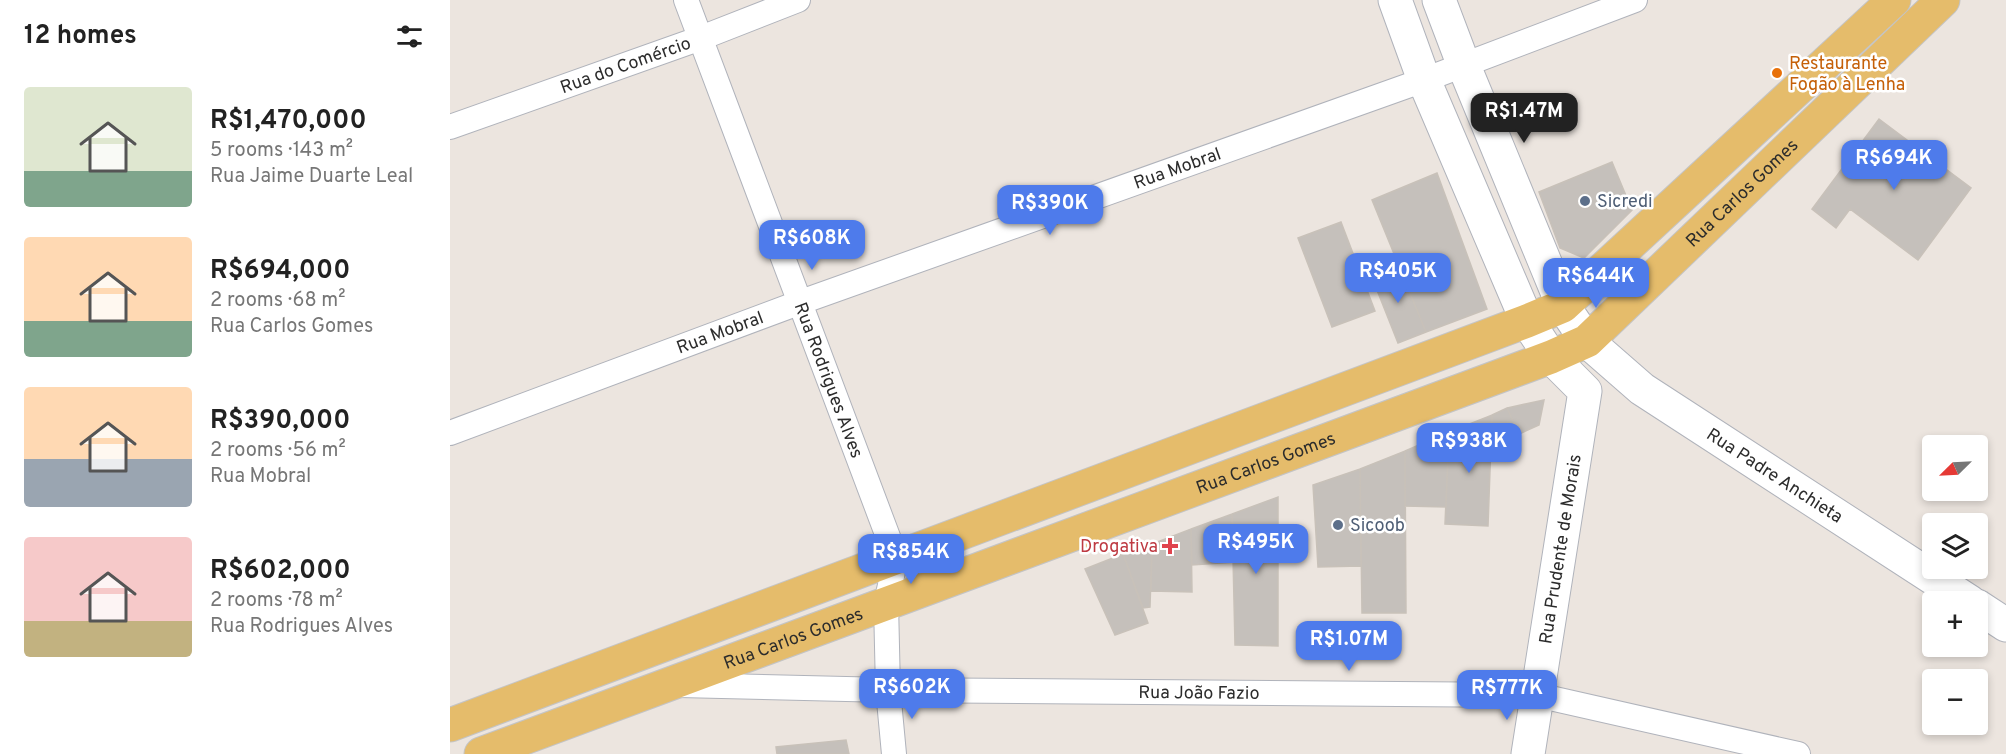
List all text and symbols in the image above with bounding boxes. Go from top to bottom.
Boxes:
text: 12 homes [24,20,137,53]
icon: filters [393,20,426,53]
street label: Rua do Comércio [557,32,694,100]
place label: Restaurante Fogão à Lenha [1789,53,1905,97]
marker: Restaurante Fogão à Lenha [1770,66,1784,80]
pin: R$1.47M [1469,93,1579,144]
text: R$1.47M [1485,99,1563,125]
text: R$1,470,000 [210,105,367,138]
icon: home [72,111,144,183]
street label: Rua Carlos Gomes [1682,135,1804,253]
text: 5 rooms · 143 m² [210,138,353,164]
pin: R$694K [1845,140,1943,191]
street label: Rua Mobral [1131,143,1224,195]
text: R$694K [1855,146,1933,172]
text: Rua Jaime Duarte Leal [210,164,413,190]
pin: R$390K [1001,185,1099,236]
text: R$390K [1011,191,1089,217]
place label: Sicredi [1597,191,1653,214]
marker: Sicredi [1578,194,1592,208]
pin: R$608K [763,220,861,271]
text: R$608K [773,226,851,252]
pin: R$405K [1349,253,1447,304]
text: R$694,000 [210,255,350,288]
pin: R$644K [1547,258,1645,309]
text: R$405K [1359,259,1437,285]
icon: home [72,261,144,333]
text: R$644K [1557,264,1635,290]
text: 2 rooms · 68 m² [210,288,346,314]
street label: Rua Rodrigues Alves [788,299,867,462]
street label: Rua Mobral [674,307,767,360]
text: Rua Carlos Gomes [210,314,373,340]
text: R$390,000 [210,405,350,438]
icon: home [72,411,144,483]
pin: R$938K [1420,423,1518,474]
street label: Rua Padre Anchieta [1701,424,1847,529]
street label: Rua Carlos Gomes [1193,428,1339,501]
text: R$938K [1431,429,1507,455]
north arrow [1922,435,1988,501]
map controls [1922,435,1988,735]
text: 2 rooms · 56 m² [210,438,346,464]
street label: Rua Prudente de Morais [1535,453,1588,646]
text: Rua Mobral [210,464,311,490]
button: layers [1922,513,1988,579]
place label: Sicoob [1350,515,1405,538]
marker: Sicoob [1331,518,1345,532]
pin: R$495K [1207,524,1305,575]
text: R$495K [1217,530,1295,556]
pin: R$854K [862,534,960,585]
place label: Drogativa [1080,536,1158,559]
marker: Drogativa [1163,539,1177,553]
text: R$854K [872,540,950,566]
text: R$602,000 [210,555,351,588]
icon: home [72,561,144,633]
text: 2 rooms · 78 m² [210,588,343,614]
button: + [1922,591,1988,657]
street label: Rua Carlos Gomes [721,603,867,676]
text: Rua Rodrigues Alves [210,614,393,640]
pin: R$1.07M [1294,621,1404,672]
text: R$1.07M [1310,627,1388,653]
pin: R$602K [863,669,961,720]
button: − [1922,669,1988,735]
pin: R$777K [1458,670,1556,721]
text: R$602K [873,675,951,701]
text: R$777K [1471,676,1543,702]
street label: Rua João Fazio [1138,682,1260,706]

